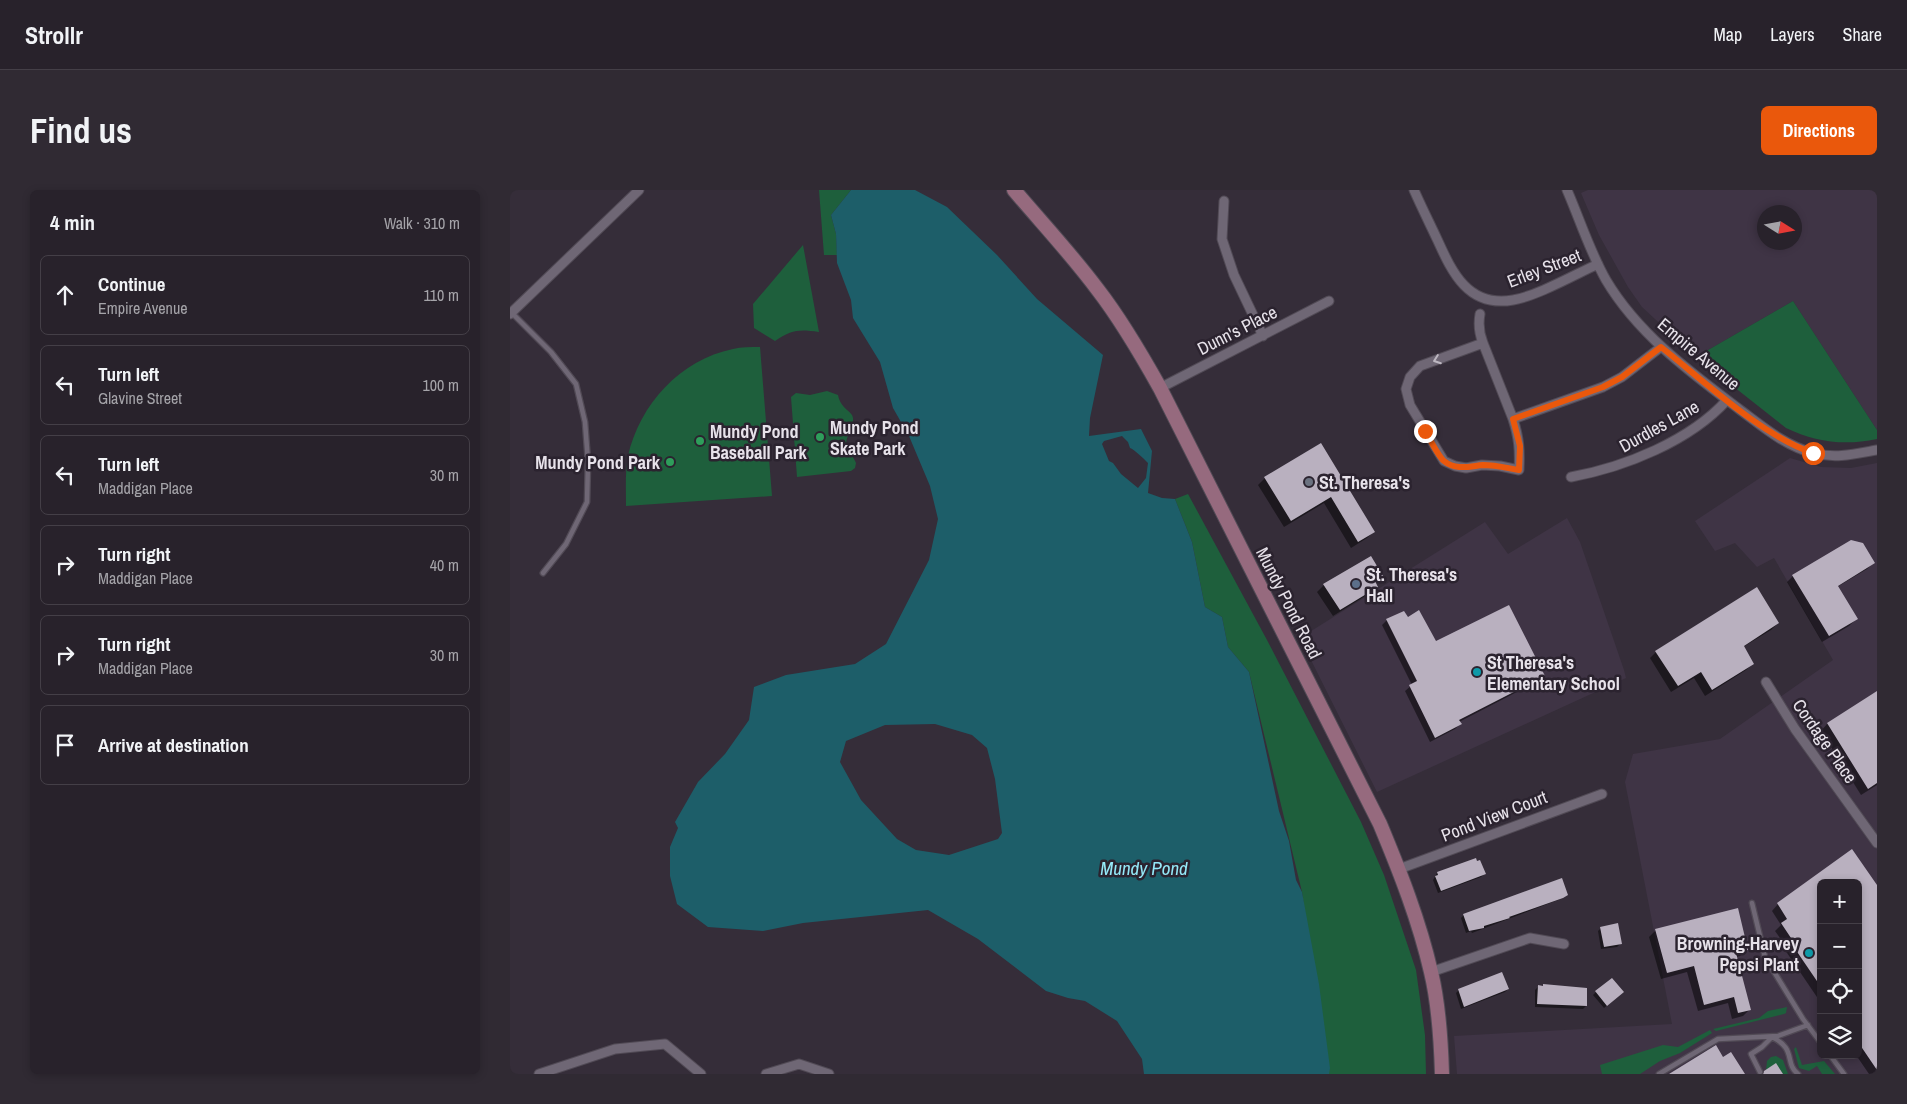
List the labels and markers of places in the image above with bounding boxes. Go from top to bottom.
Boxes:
place label: Mundy Pond Skate Park [830,415,919,461]
place label: Mundy Pond Baseball Park [710,419,808,465]
marker: Mundy Pond Skate Park [814,431,826,443]
marker: Mundy Pond Baseball Park [694,435,706,447]
place label: Mundy Pond Park [535,450,661,475]
marker: Mundy Pond Park [664,456,676,468]
place label: St. Theresa's [1319,470,1410,495]
marker: St. Theresa's [1303,476,1315,488]
place label: St. Theresa's Hall [1366,562,1457,608]
marker: St. Theresa's Hall [1350,578,1362,590]
place label: St Theresa's Elementary School [1487,650,1620,696]
marker: St Theresa's Elementary School [1471,666,1483,678]
place label: Browning-Harvey Pepsi Plant [1677,931,1800,977]
marker: Browning-Harvey Pepsi Plant [1803,947,1815,959]

